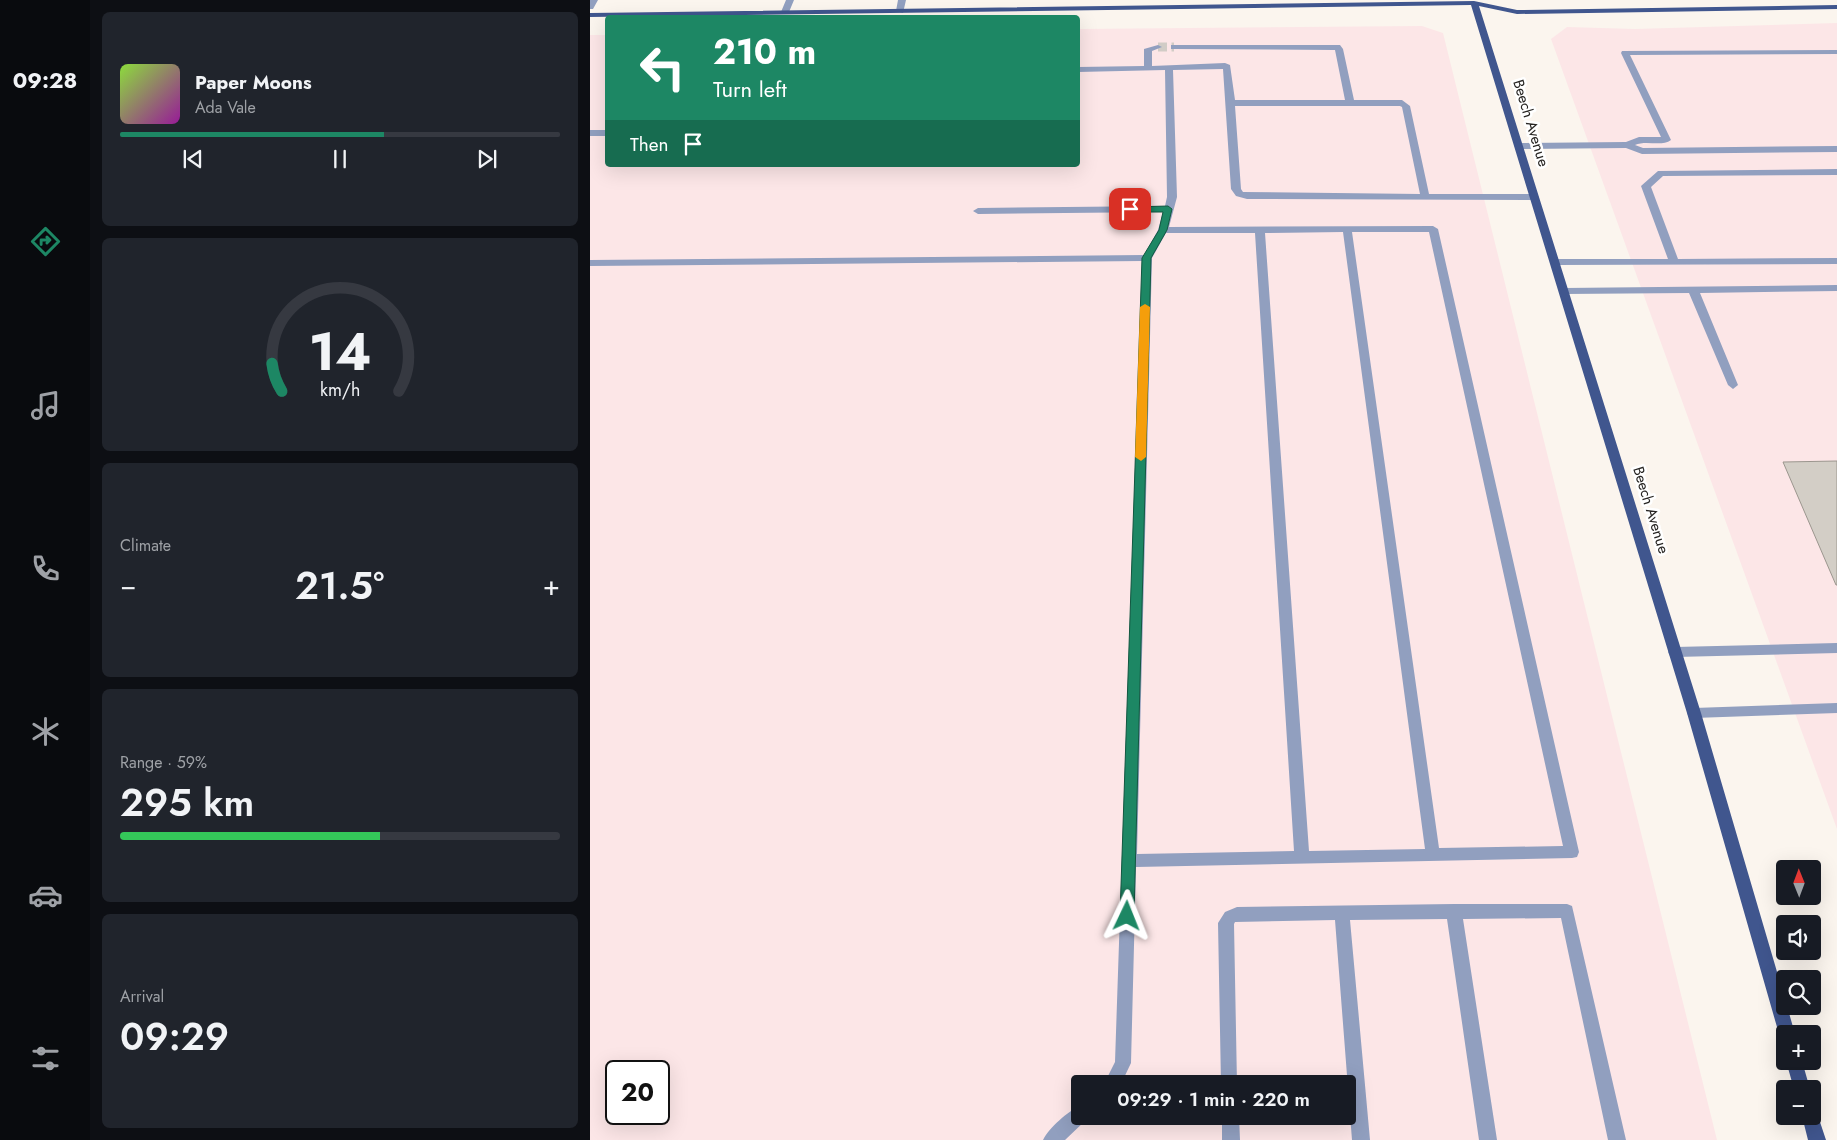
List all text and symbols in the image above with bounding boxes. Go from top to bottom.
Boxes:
text: 210 m [713,27,816,77]
icon: left [630,35,695,100]
text: 09:28 [13,64,77,96]
text: Paper Moons [195,69,312,96]
text: Turn left [713,73,787,105]
street label: Beech Avenue [1507,77,1555,170]
text: Ada Vale [195,96,256,119]
icon: arrive [679,130,707,158]
text: Then [630,131,669,158]
icon: previous [179,145,207,173]
icon: pause [326,145,354,173]
icon: next [473,145,501,173]
pin [1109,188,1151,230]
icon: arrive [1116,195,1144,223]
icon: directions [28,224,63,259]
text: 14 [309,314,371,390]
text: km/h [320,377,360,403]
icon: music [28,388,63,423]
street label: Beech Avenue [1627,464,1675,557]
text: Climate [120,534,171,557]
icon: phone [28,551,63,586]
text: 21.5° [295,558,384,613]
text: − [120,565,137,606]
text: + [543,565,560,606]
icon: climate [28,714,63,749]
text: Range · 59% [120,751,207,774]
text: 295 km [120,775,254,830]
north arrow [1776,860,1821,905]
map controls [1776,860,1821,1125]
icon: car [28,878,63,913]
position arrow [1100,889,1152,941]
button: sound [1776,915,1821,960]
button: search [1776,970,1821,1015]
text: Arrival [120,985,164,1008]
text: 09:29 [120,1009,229,1064]
button: + [1776,1025,1821,1070]
icon: filters [28,1041,63,1076]
speed limit sign: 20 [605,1060,670,1125]
button: − [1776,1080,1821,1125]
text: 09:29 · 1 min · 220 m [1117,1086,1310,1113]

